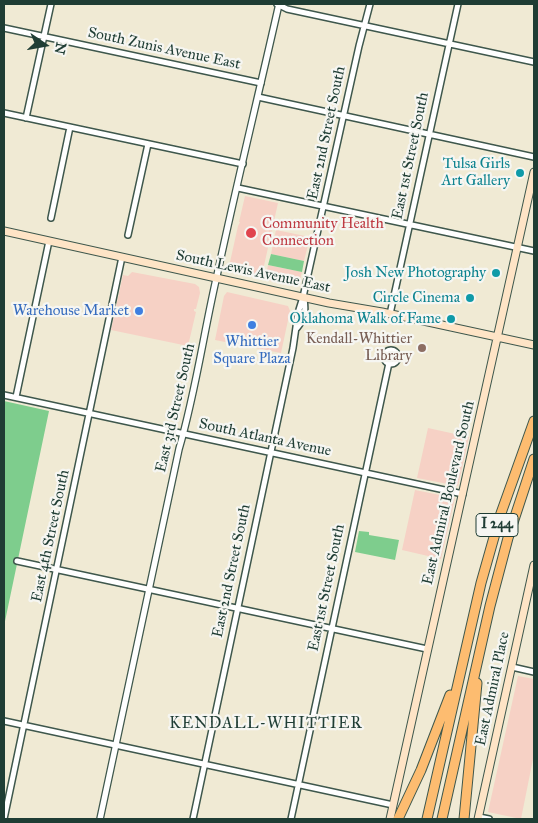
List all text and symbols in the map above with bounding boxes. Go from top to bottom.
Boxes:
north arrow [20,20,70,70]
street label: South Zunis Avenue East [86,24,242,74]
text: N [51,41,70,56]
street label: East 2nd Street South [304,65,350,201]
street label: East 1st Street South [389,91,433,221]
place label: Tulsa Girls Art Gallery [441,155,510,190]
marker: Tulsa Girls Art Gallery [514,167,526,179]
place label: Community Health Connection [262,215,384,250]
marker: Community Health Connection [244,226,258,240]
street label: South Lewis Avenue East [174,247,332,297]
place label: Josh New Photography [345,264,486,282]
marker: Josh New Photography [490,267,502,279]
place label: Circle Cinema [373,289,460,307]
marker: Circle Cinema [464,292,476,304]
place label: Warehouse Market [13,302,129,320]
marker: Warehouse Market [133,305,145,317]
place label: Oklahoma Walk of Fame [290,310,441,328]
marker: Oklahoma Walk of Fame [445,313,457,325]
marker: Whittier Square Plaza [246,319,258,331]
place label: Kendall-Whittier Library [306,330,412,365]
place label: Whittier Square Plaza [213,333,291,368]
street label: East 3rd Street South [152,342,200,474]
marker: Kendall-Whittier Library [416,342,428,354]
street label: East Admiral Boulevard South [419,399,479,587]
street label: South Atlanta Avenue [197,415,333,461]
street label: East 4th Street South [28,468,74,604]
street label: East 2nd Street South [209,503,255,639]
road number: I 244 [476,514,518,536]
street label: East 1st Street South [305,523,349,653]
street label: East Admiral Place [472,630,514,748]
district label: KENDALL-WHITTIER [167,714,365,734]

